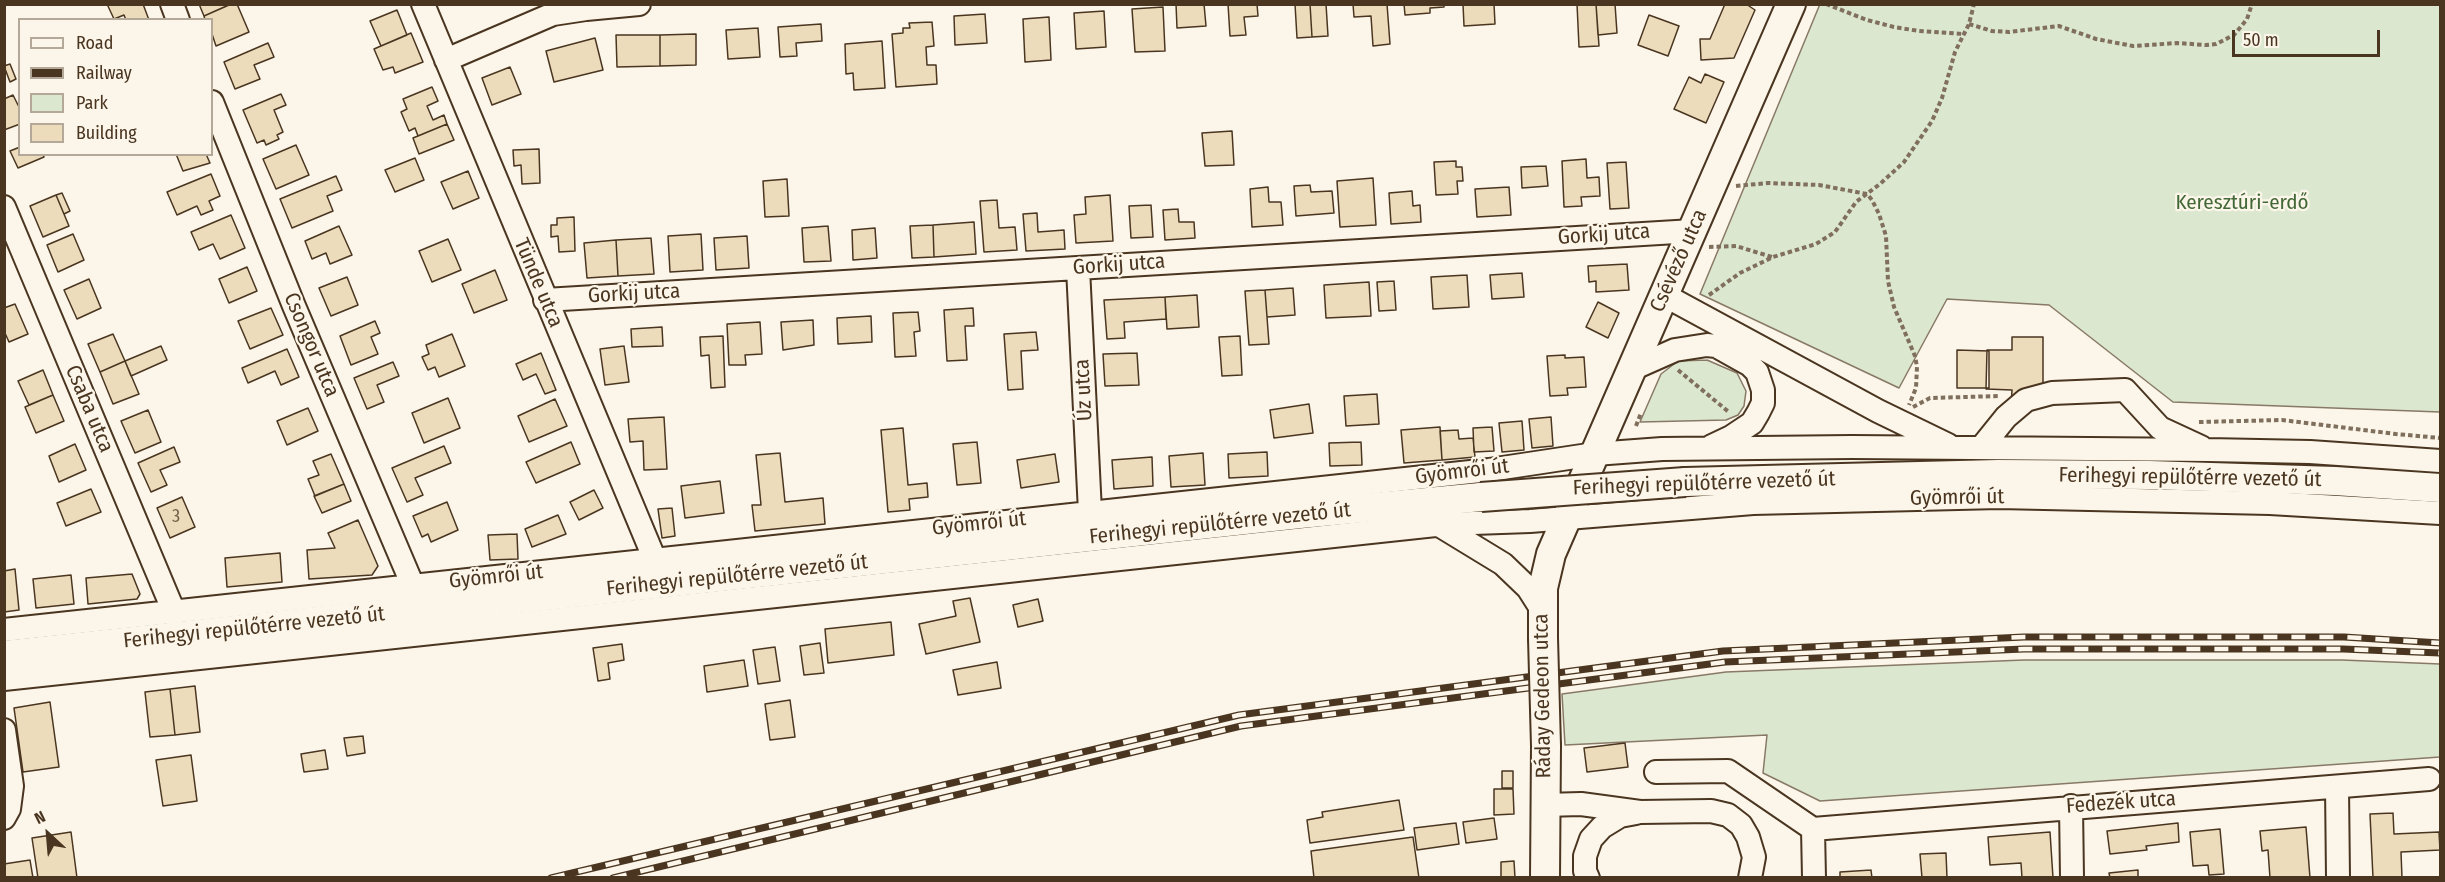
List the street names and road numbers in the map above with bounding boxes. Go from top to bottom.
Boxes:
street label: Csévéző utca [1645,206,1713,316]
street label: Gorkij utca [1557,219,1651,251]
street label: Tünde utca [508,235,568,331]
street label: Gorkij utca [1072,249,1166,281]
street label: Gorkij utca [587,279,681,309]
street label: Csongor utca [278,289,344,401]
street label: Úz utca [1070,358,1098,422]
street label: Csaba utca [59,362,119,456]
street label: Gyömrői út [1414,454,1510,490]
street label: Ferihegyi repülőtérre vezető út [2058,463,2322,493]
street label: Ferihegyi repülőtérre vezető út [1572,467,1836,501]
street label: Gyömrői út [1910,485,2004,511]
street label: Ferihegyi repülőtérre vezető út [1088,498,1352,550]
street label: Gyömrői út [931,507,1027,541]
street label: Ferihegyi repülőtérre vezető út [605,550,869,602]
street label: Gyömrői út [448,560,544,594]
street label: Ferihegyi repülőtérre vezető út [122,602,386,654]
street label: Ráday Gedeon utca [1529,613,1557,779]
street label: Fedezék utca [2065,787,2177,819]

